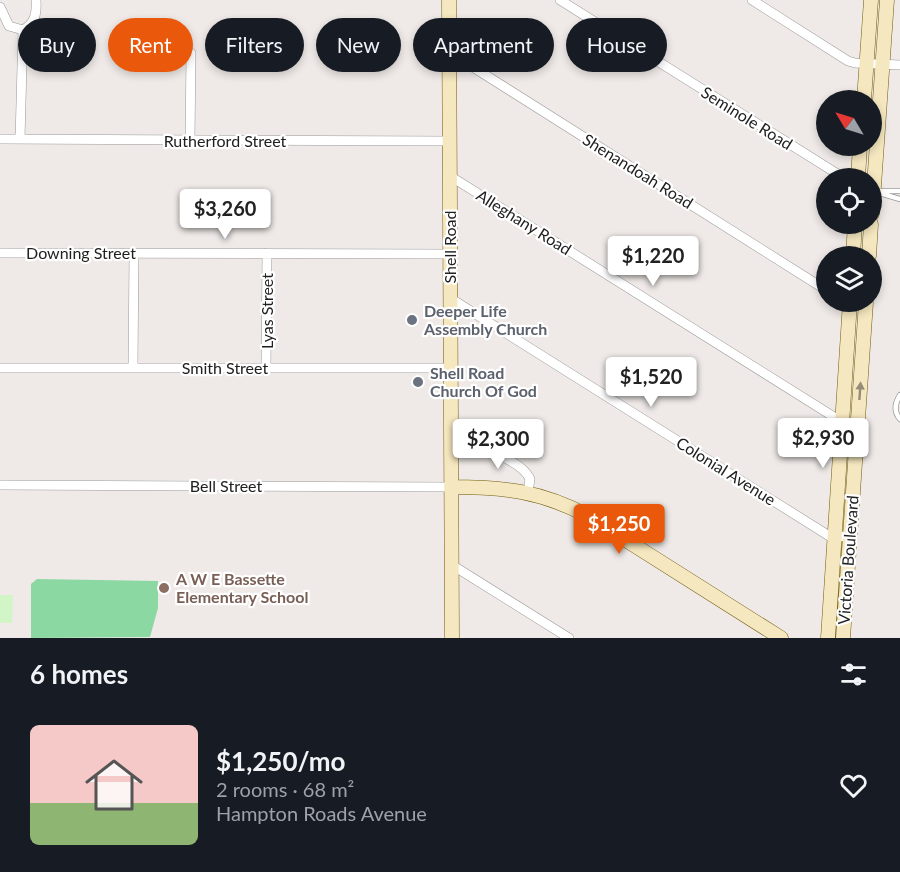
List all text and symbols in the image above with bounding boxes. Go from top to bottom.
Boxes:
chip: Buy [18,18,96,72]
chip: Rent [108,18,193,72]
chip: Filters [205,18,304,72]
chip: New [316,18,401,72]
chip: Apartment [413,18,554,72]
chip: House [566,18,667,72]
street label: Seminole Road [698,82,796,153]
north arrow [816,90,882,156]
map controls [816,90,882,312]
street label: Shenandoah Road [580,129,697,212]
street label: Rutherford Street [164,131,287,150]
button: locate [816,168,882,234]
street label: Alleghany Road [473,185,575,258]
pin: $3,260 [176,189,274,240]
text: $3,260 [194,196,256,220]
street label: Shell Road [440,210,459,284]
pin: $1,220 [604,236,702,287]
street label: Downing Street [26,243,136,262]
text: $1,220 [622,243,684,267]
button: layers [816,246,882,312]
street label: Lyas Street [257,273,276,349]
place label: Deeper Life Assembly Church [423,301,547,338]
marker: Deeper Life Assembly Church [405,313,419,327]
pin: $1,520 [602,357,700,408]
street label: Smith Street [182,358,268,377]
place label: Shell Road Church Of God [430,363,537,400]
text: $1,520 [620,364,682,388]
marker: Shell Road Church Of God [411,375,425,389]
one-way arrow [855,382,864,401]
pin: $2,930 [774,418,872,469]
pin: $2,300 [449,419,547,470]
text: $2,930 [792,425,854,449]
text: $2,300 [467,426,529,450]
street label: Colonial Avenue [673,432,779,509]
street label: Bell Street [190,476,262,495]
street label: Victoria Boulevard [834,495,861,625]
pin: $1,250 [570,504,668,555]
text: $1,250 [588,511,650,535]
place label: A W E Bassette Elementary School [175,569,308,606]
marker: A W E Bassette Elementary School [157,581,171,595]
text: 6 homes [30,658,128,690]
icon: filters [837,658,870,691]
text: $1,250/mo [216,745,346,777]
icon: home [78,749,150,821]
icon: heart [837,769,870,802]
text: 2 rooms · 68 m² [216,777,354,801]
text: Hampton Roads Avenue [216,801,427,825]

